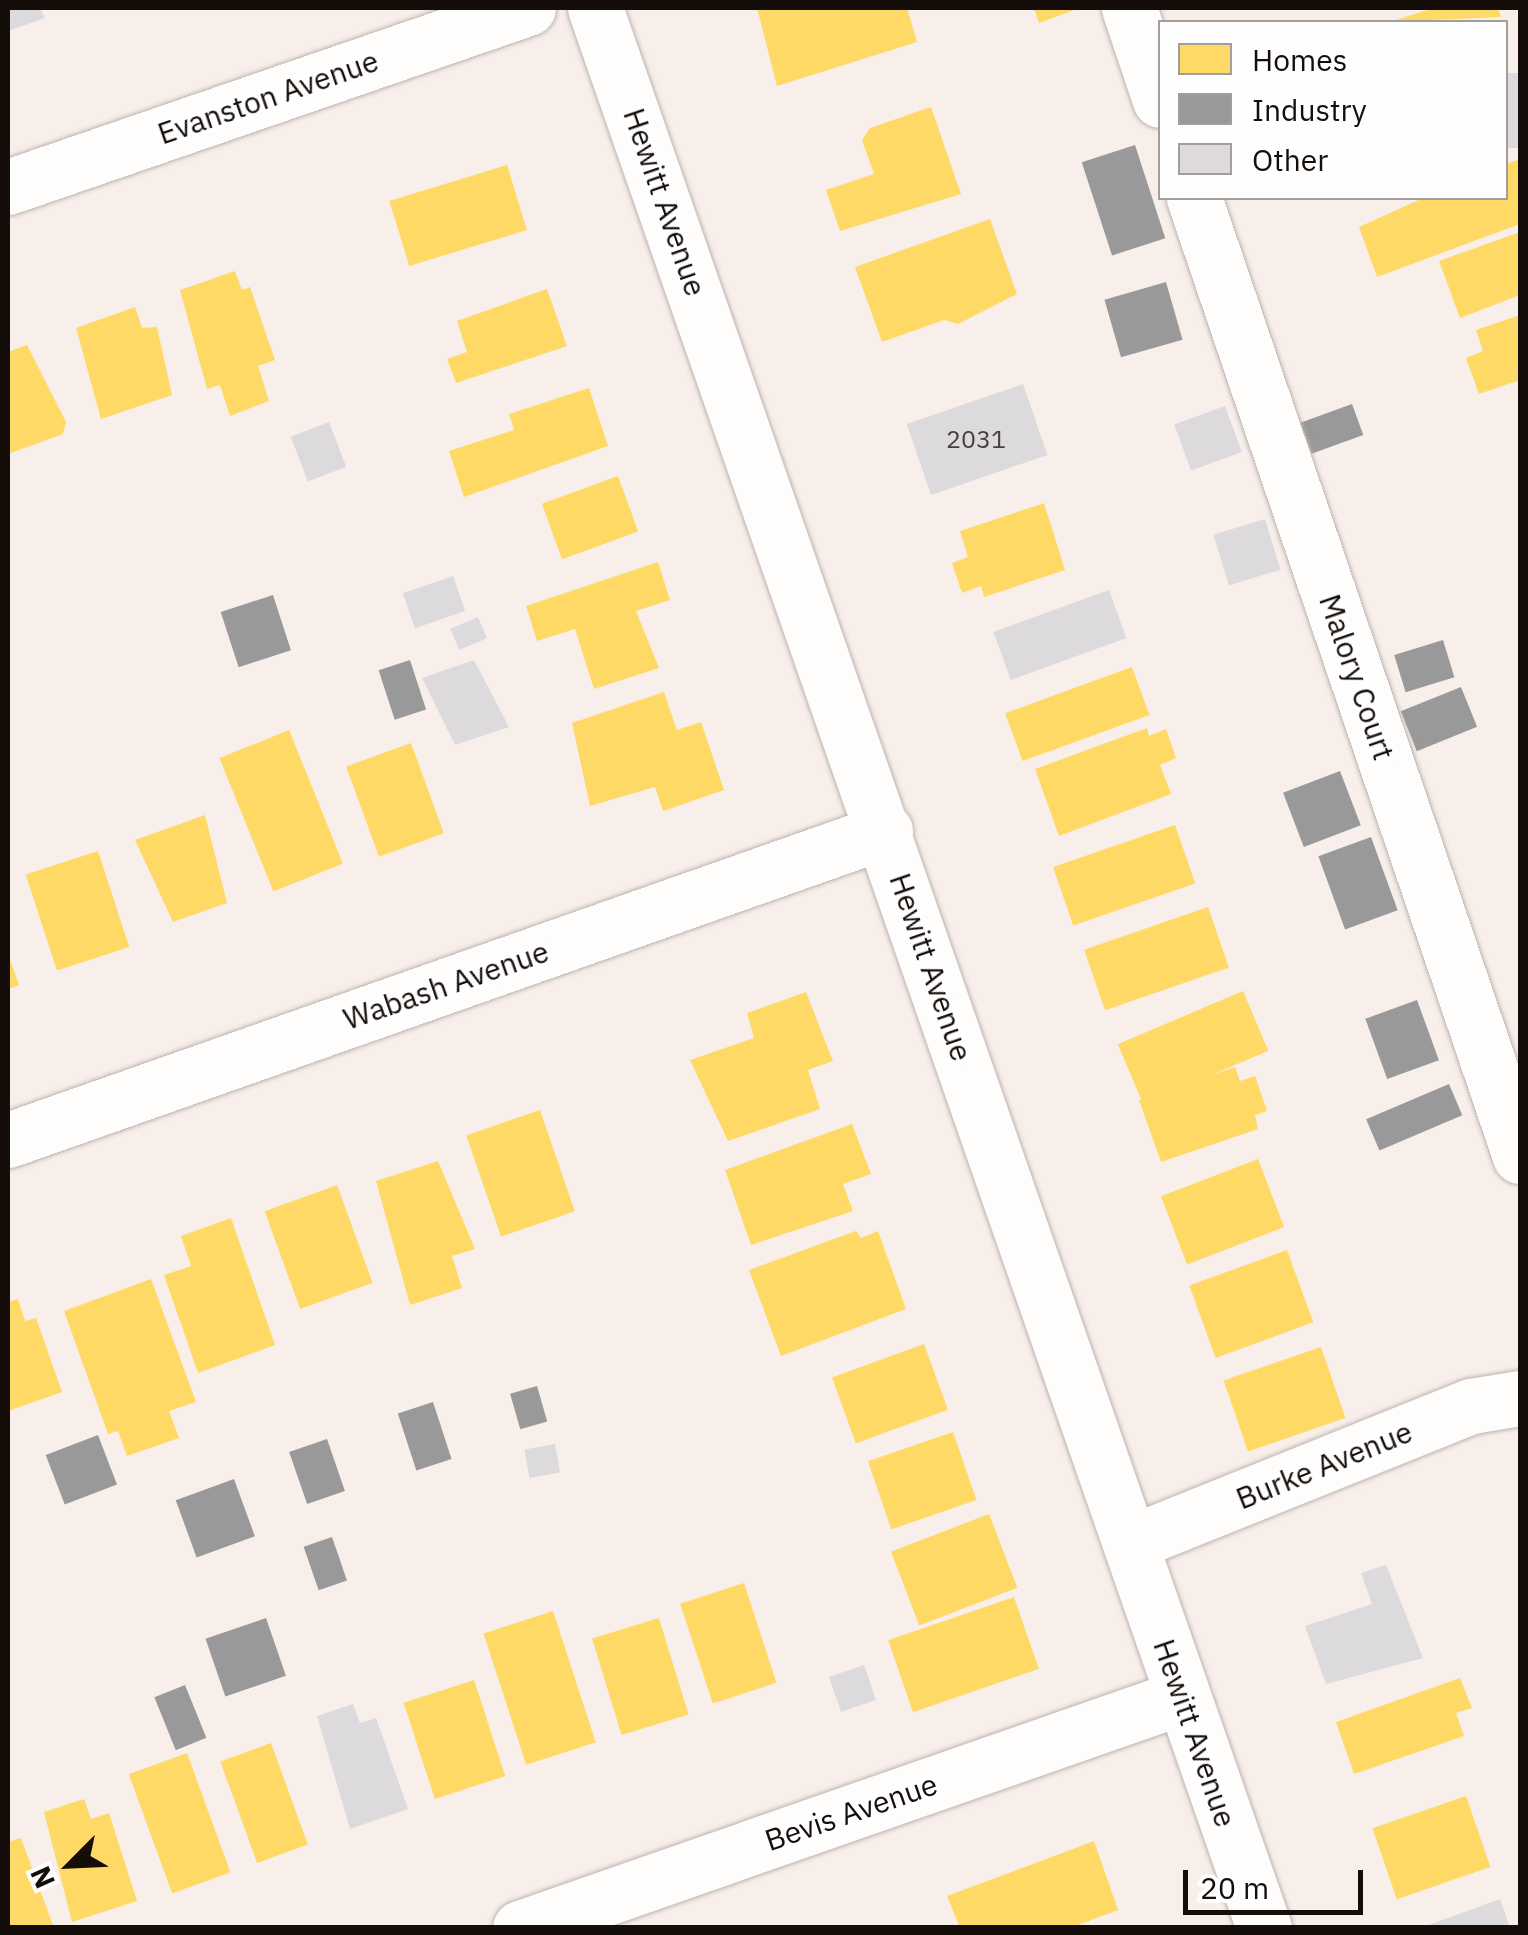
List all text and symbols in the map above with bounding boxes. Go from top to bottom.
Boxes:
legend [1158,20,1508,200]
text: Homes [1252,40,1347,79]
street label: Evanston Avenue [153,42,383,152]
text: Industry [1252,90,1367,129]
street label: Hewitt Avenue [616,103,714,301]
text: Other [1252,140,1328,179]
house number: 2031 [946,424,1006,454]
street label: Malory Court [1312,589,1402,765]
street label: Hewitt Avenue [882,868,980,1066]
street label: Wabash Avenue [339,933,553,1037]
street label: Burke Avenue [1231,1413,1417,1517]
street label: Hewitt Avenue [1146,1634,1244,1832]
street label: Bevis Avenue [760,1766,942,1858]
north arrow [20,1815,120,1915]
scale bar [1188,1850,1368,1912]
text: N [21,1861,63,1894]
text: 20 m [1200,1868,1269,1907]

